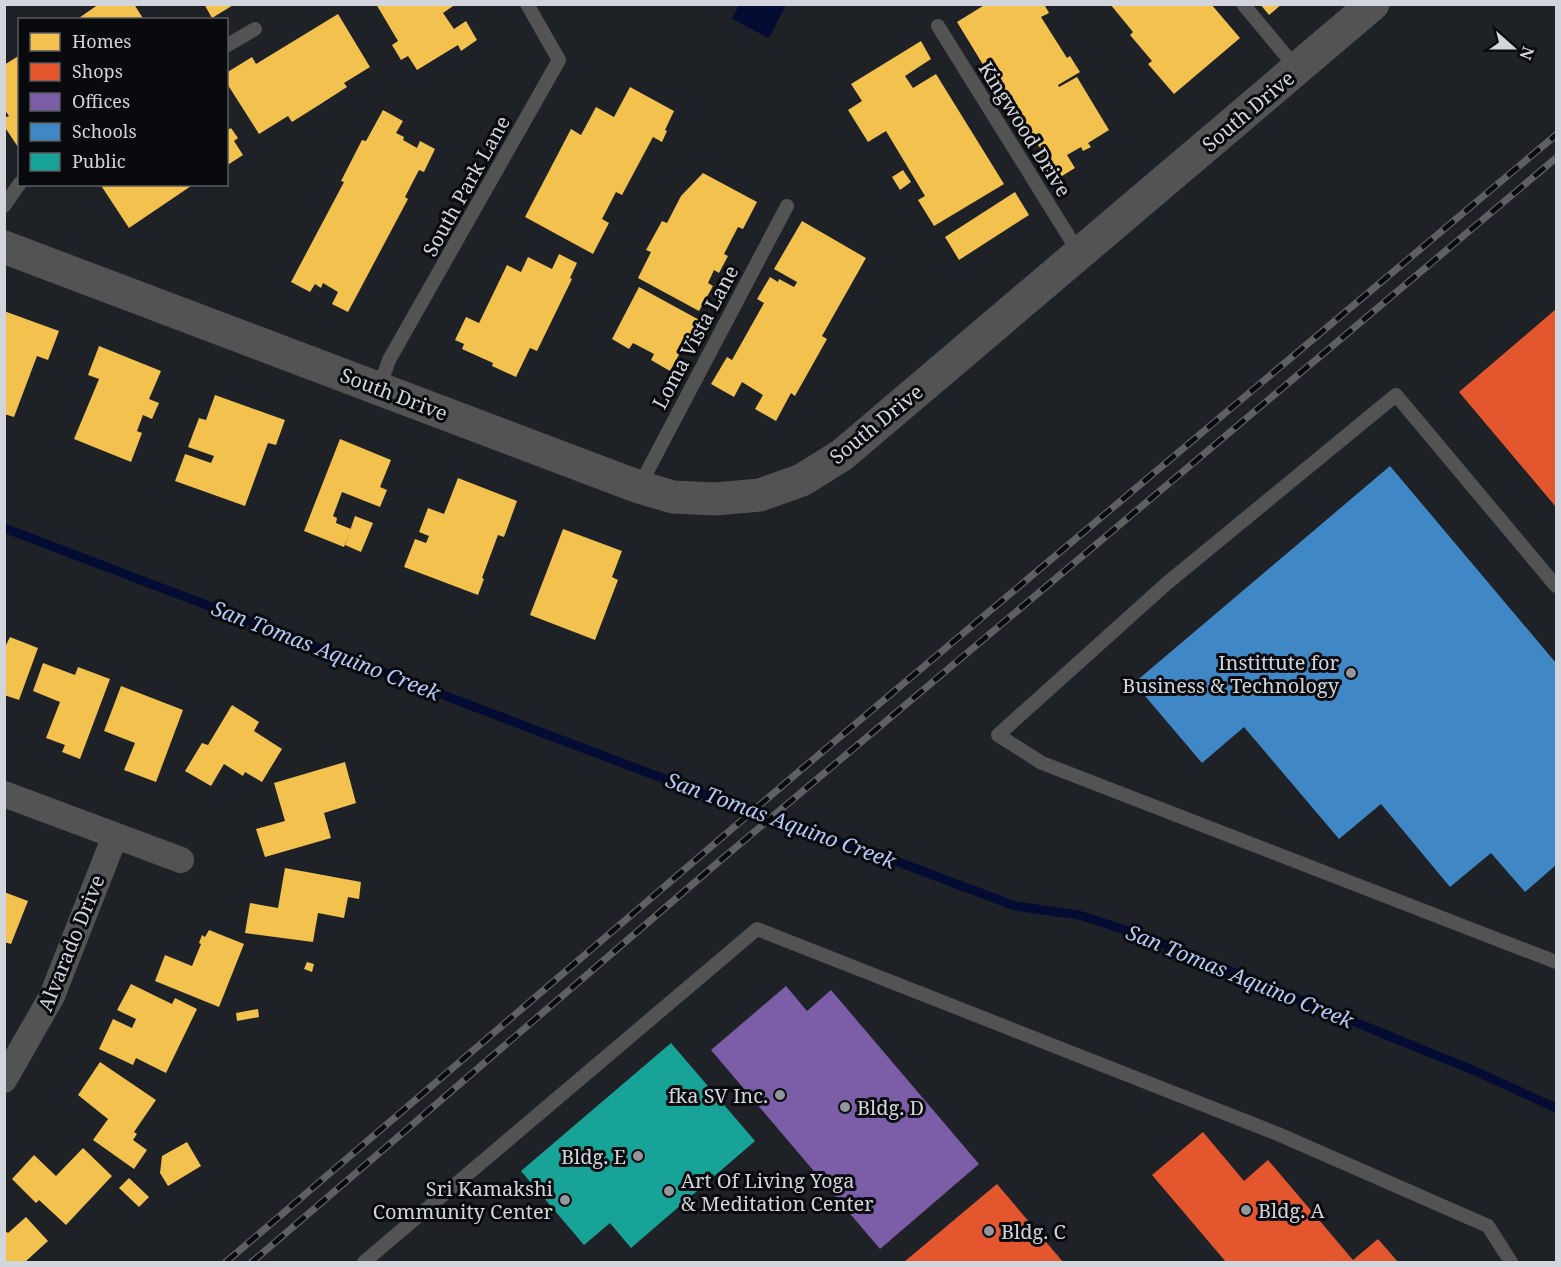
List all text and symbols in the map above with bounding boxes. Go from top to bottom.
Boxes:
legend [18,18,228,186]
north arrow [1483,18,1543,78]
text: Homes [72,29,131,53]
text: N [1514,44,1540,64]
street label: Kingwood Drive [973,56,1077,202]
text: Shops [72,59,123,83]
street label: South Drive [1196,64,1300,158]
text: Offices [72,89,130,113]
street label: South Park Lane [416,111,516,261]
text: Schools [72,119,137,143]
text: Public [72,149,126,173]
street label: Loma Vista Lane [646,260,744,414]
street label: South Drive [337,361,451,427]
street label: South Drive [824,378,928,470]
water label: San Tomas Aquino Creek [208,593,445,707]
place label: Instittute for Business & Technology [1122,649,1340,699]
marker: Instittute for Business & Technology [1344,666,1358,680]
water label: San Tomas Aquino Creek [662,765,901,875]
street label: Alvarado Drive [31,871,111,1015]
water label: San Tomas Aquino Creek [1122,918,1359,1035]
place label: fka SV Inc. [668,1082,768,1109]
marker: fka SV Inc. [773,1088,787,1102]
place label: Bldg. D [857,1094,924,1121]
marker: Bldg. D [838,1100,852,1114]
place label: Bldg. E [561,1143,626,1170]
marker: Bldg. E [631,1149,645,1163]
place label: Art Of Living Yoga & Meditation Center [681,1167,874,1217]
place label: Sri Kamakshi Community Center [373,1175,554,1225]
marker: Art Of Living Yoga & Meditation Center [662,1184,676,1198]
marker: Sri Kamakshi Community Center [558,1193,572,1207]
place label: Bldg. A [1258,1197,1326,1224]
marker: Bldg. A [1239,1203,1253,1217]
place label: Bldg. C [1001,1218,1066,1245]
marker: Bldg. C [982,1224,996,1238]

